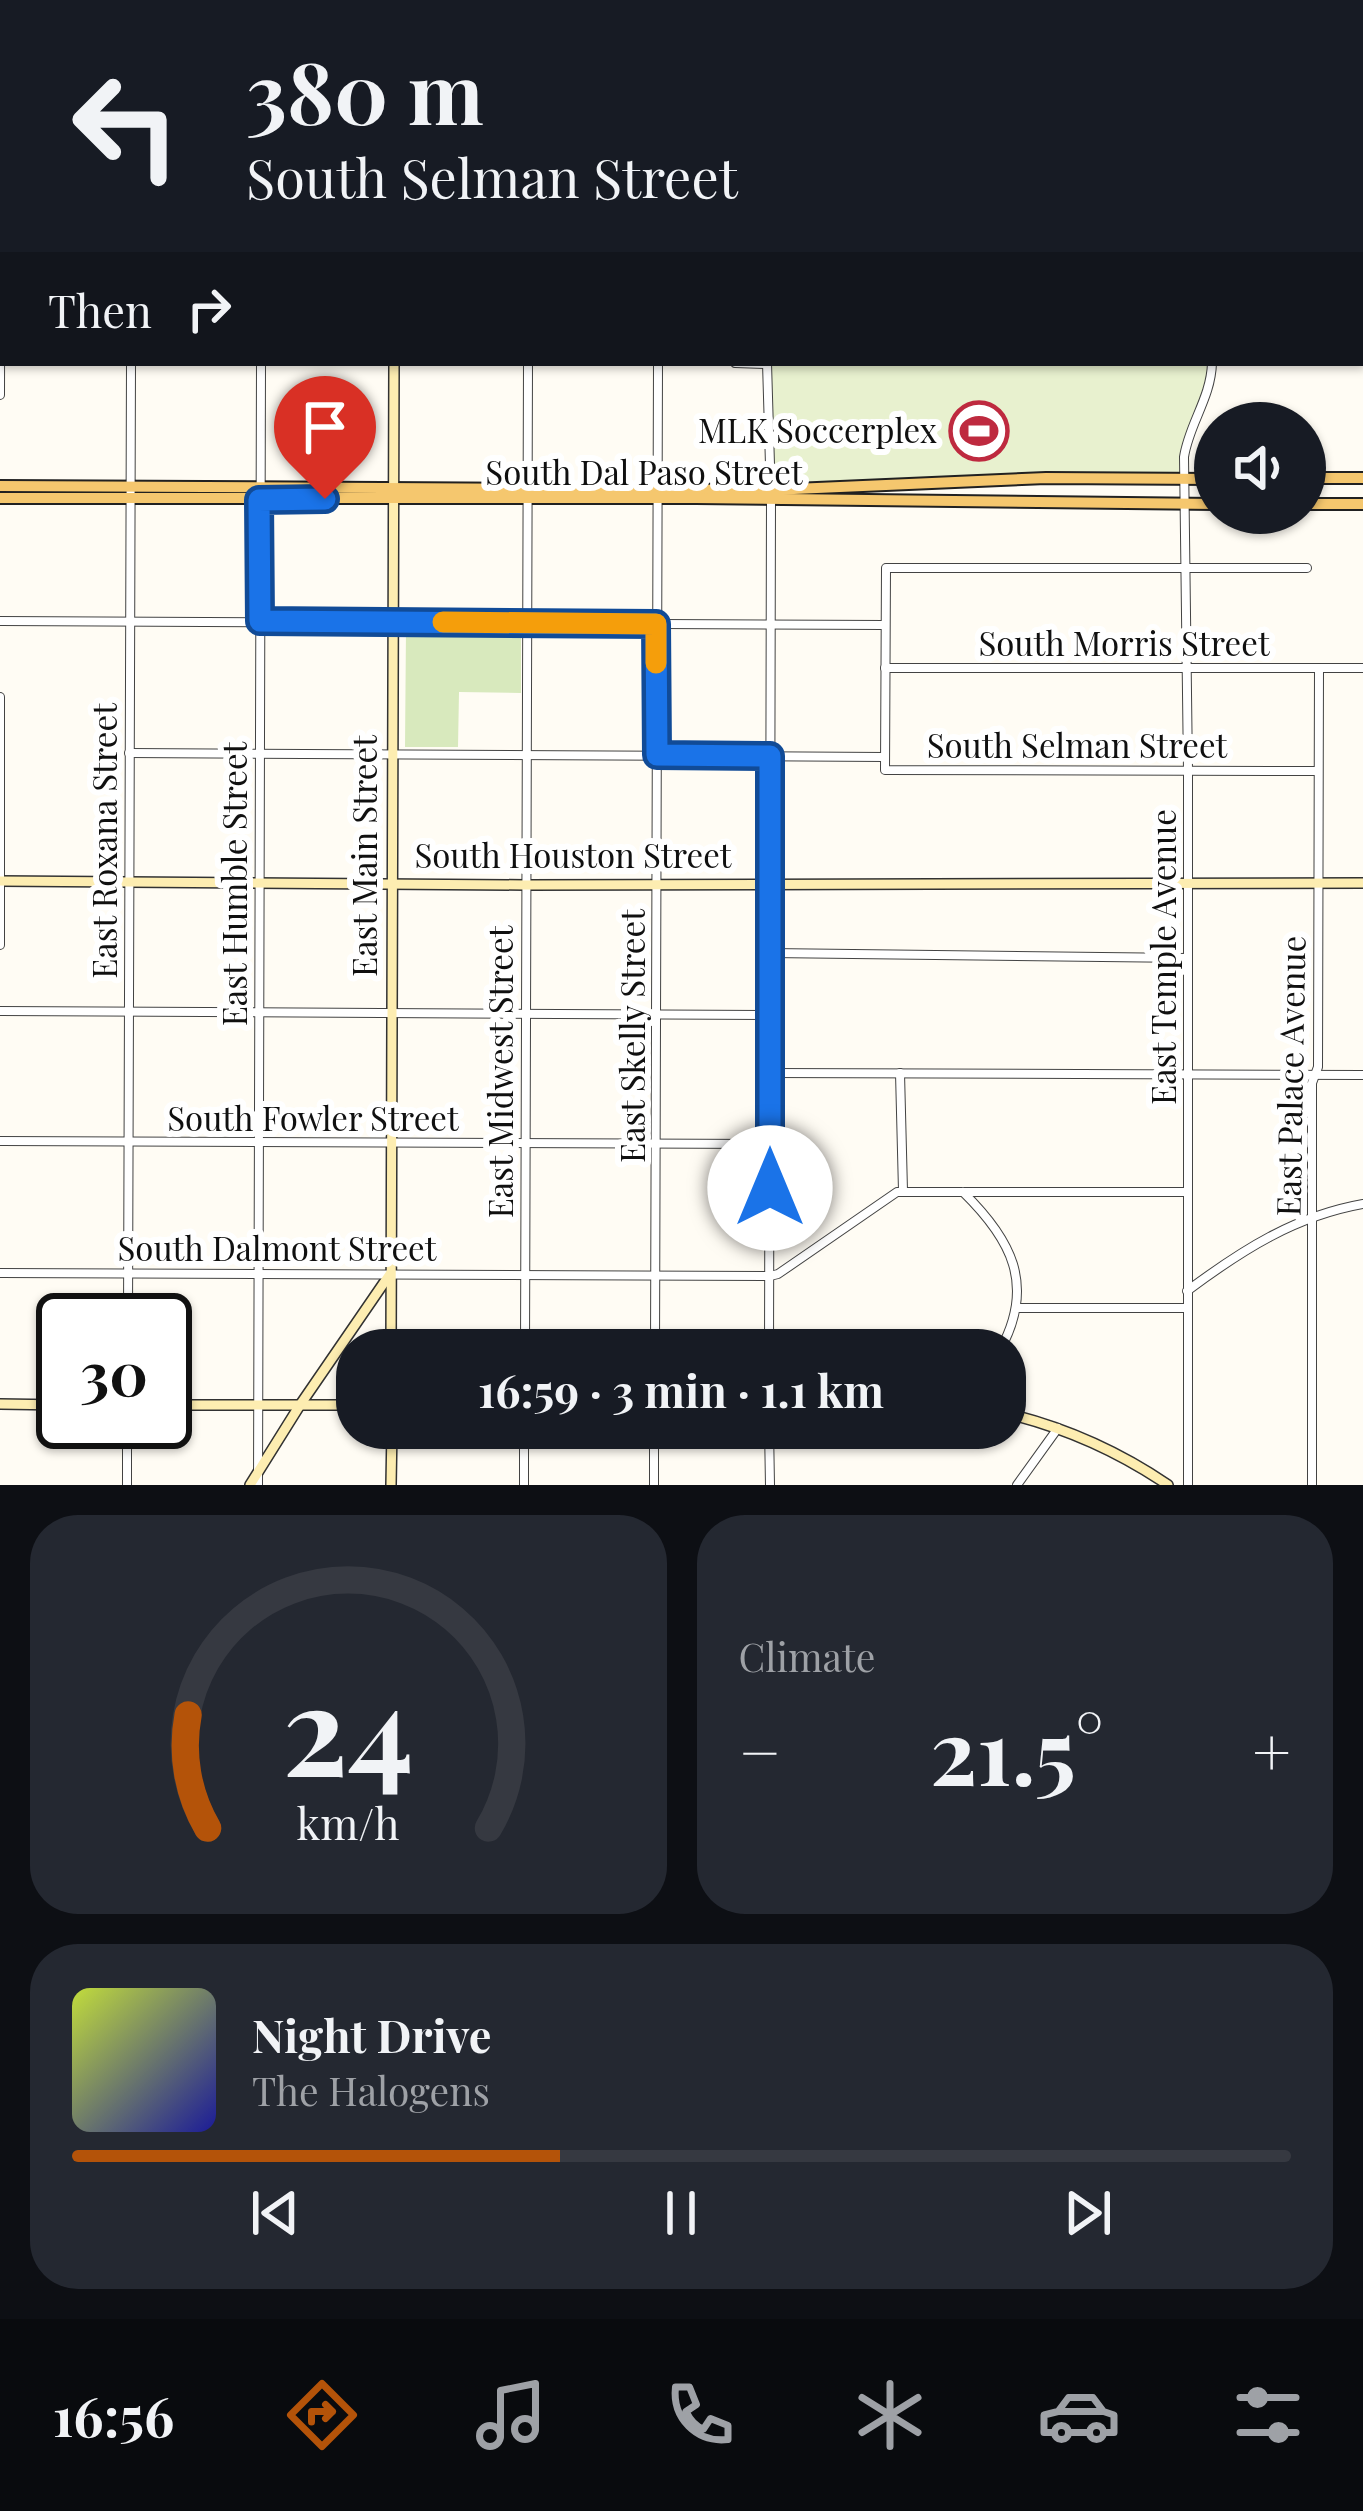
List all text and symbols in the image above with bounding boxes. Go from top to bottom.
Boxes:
text: 380 m [246,34,484,146]
icon: left [48,48,204,204]
text: South Selman Street [246,141,738,213]
icon: right [176,276,242,342]
text: Then [48,279,152,339]
pin [274,376,376,499]
icon: arrive [292,394,358,460]
sports icon: MLK Soccerplex [948,400,1010,462]
map controls [1194,402,1326,534]
button: sound [1194,402,1326,534]
place label: MLK Soccerplex [698,407,937,451]
street label: South Dal Paso Street [485,449,804,493]
street label: South Morris Street [978,620,1271,664]
street label: East Roxana Street [81,702,125,979]
street label: South Selman Street [927,722,1229,766]
street label: East Main Street [341,734,385,977]
street label: East Humble Street [211,740,255,1026]
street label: East Temple Avenue [1140,809,1184,1105]
street label: South Houston Street [414,832,733,876]
street label: East Skelly Street [609,908,653,1163]
street label: East Midwest Street [477,924,521,1218]
street label: East Palace Avenue [1265,935,1313,1217]
street label: South Fowler Street [167,1095,460,1139]
position arrow [707,1125,833,1251]
street label: South Dalmont Street [118,1225,438,1269]
speed limit sign: 30 [36,1293,192,1449]
text: 16:59 · 3 min · 1.1 km [478,1359,884,1419]
text: Climate [739,1630,876,1682]
text: 24 [283,1642,414,1808]
text: 21.5° [930,1689,1104,1809]
text: − [739,1706,781,1794]
text: + [1252,1706,1291,1794]
text: km/h [297,1793,400,1850]
text: Night Drive [252,2004,491,2064]
text: The Halogens [252,2064,490,2116]
icon: previous [242,2180,308,2246]
icon: pause [648,2180,714,2246]
icon: next [1055,2180,1121,2246]
icon: directions [280,2373,364,2457]
icon: music [469,2373,553,2457]
icon: phone [658,2373,742,2457]
icon: climate [848,2373,932,2457]
icon: car [1037,2373,1121,2457]
icon: filters [1226,2373,1310,2457]
text: 16:56 [53,2379,174,2451]

